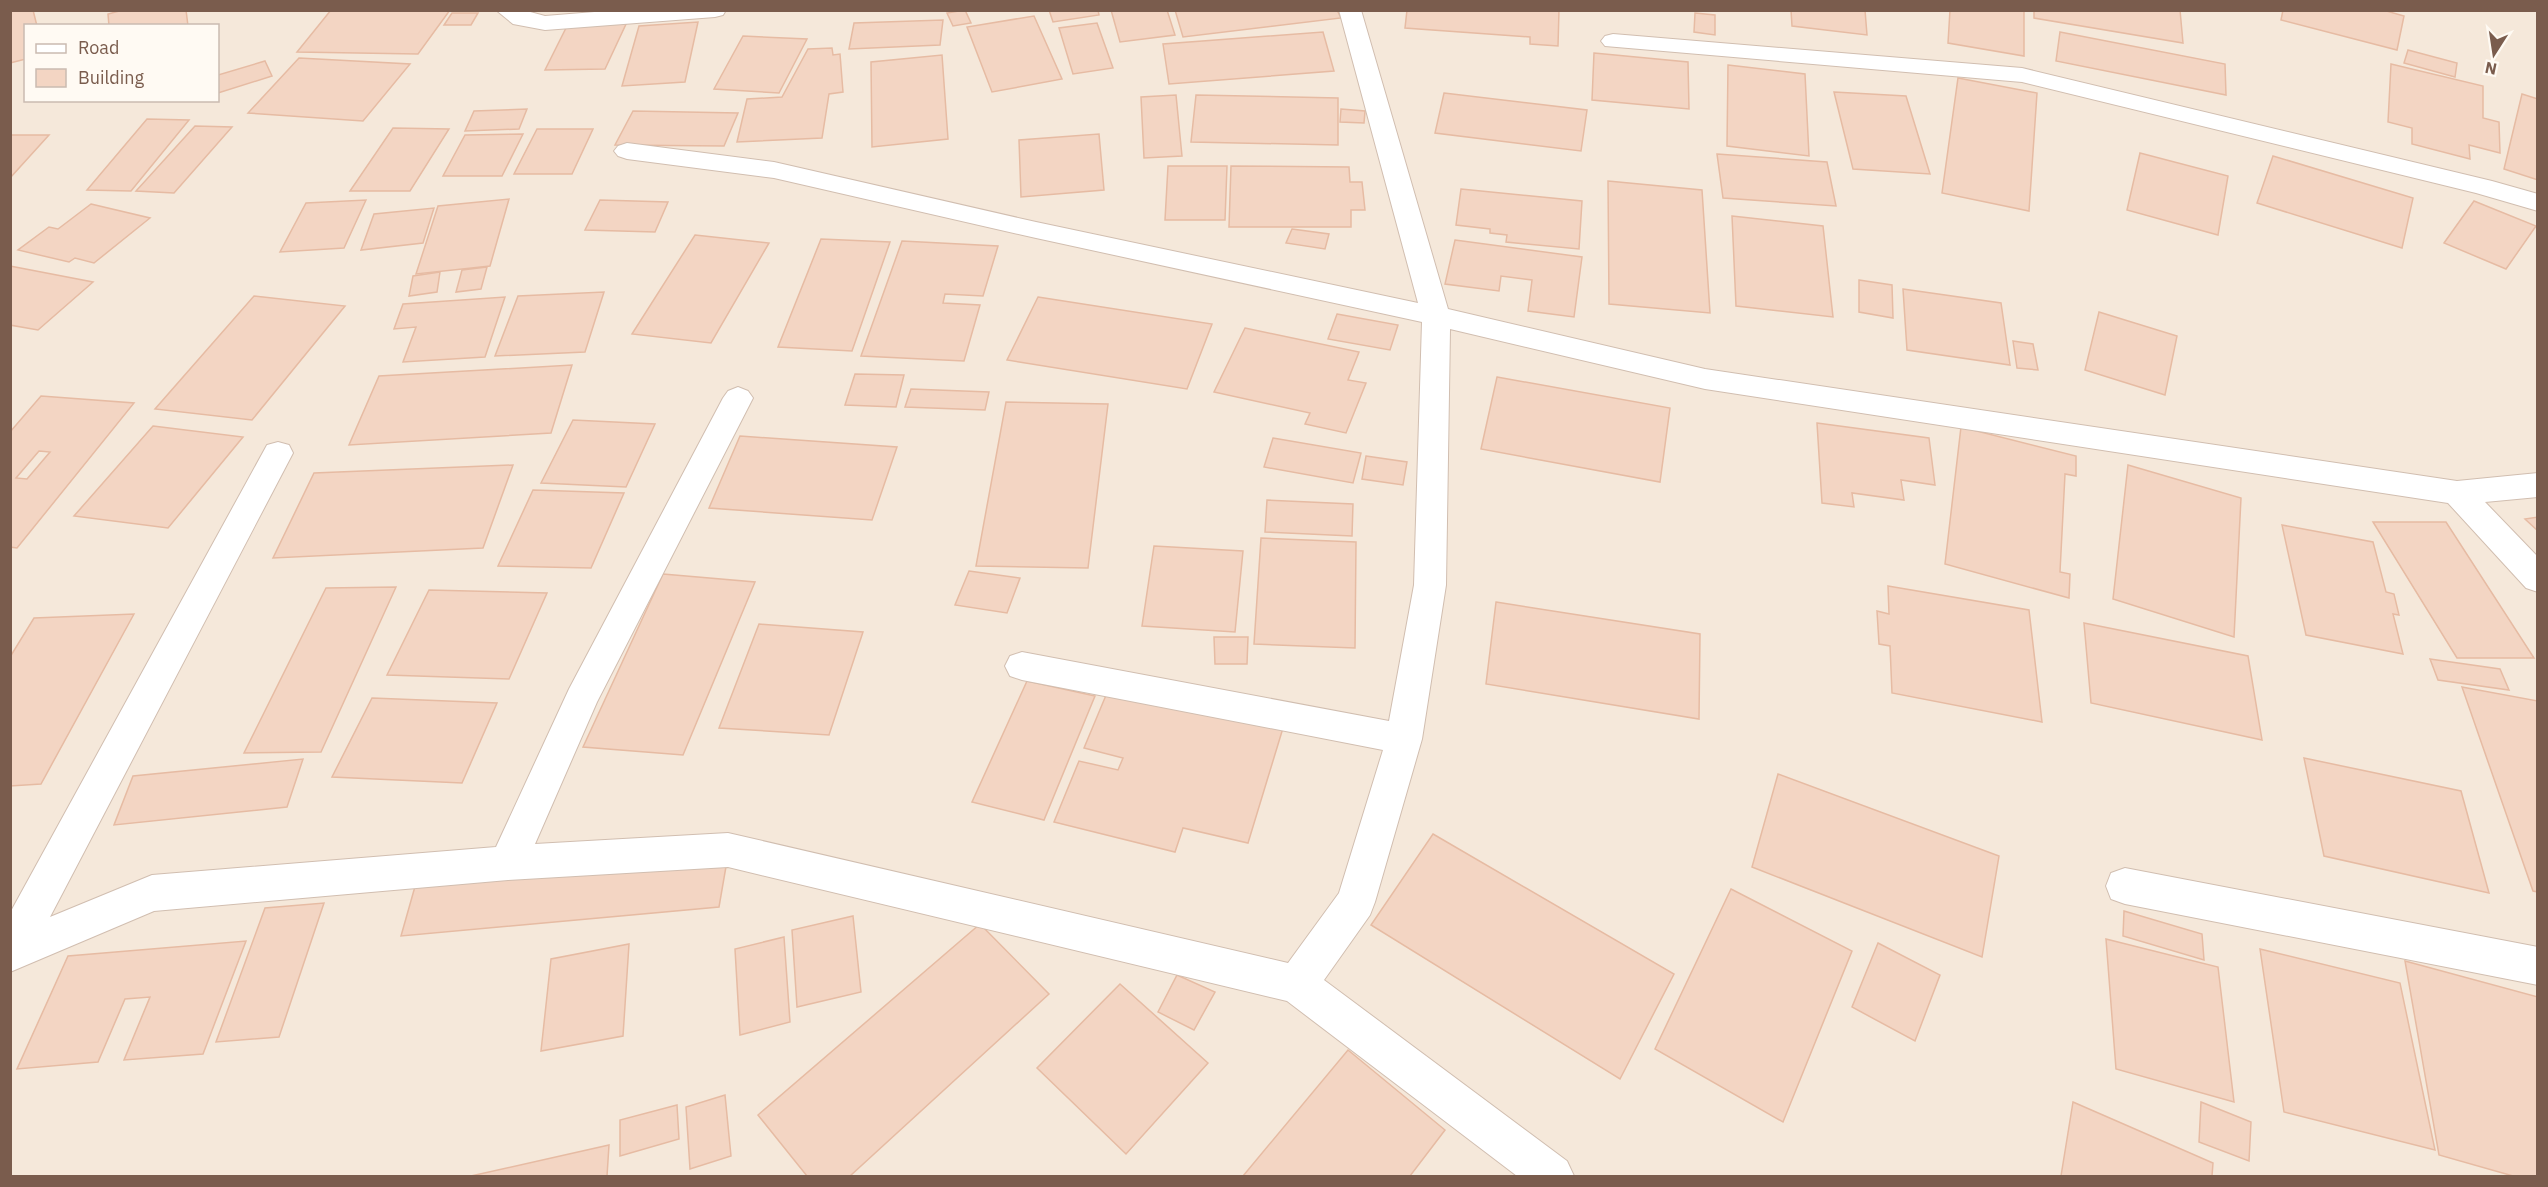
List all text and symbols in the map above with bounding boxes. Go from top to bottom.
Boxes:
legend [24,24,219,102]
north arrow [2464,24,2524,84]
text: Road [78,36,119,59]
text: N [2483,58,2499,80]
text: Building [78,66,145,89]

